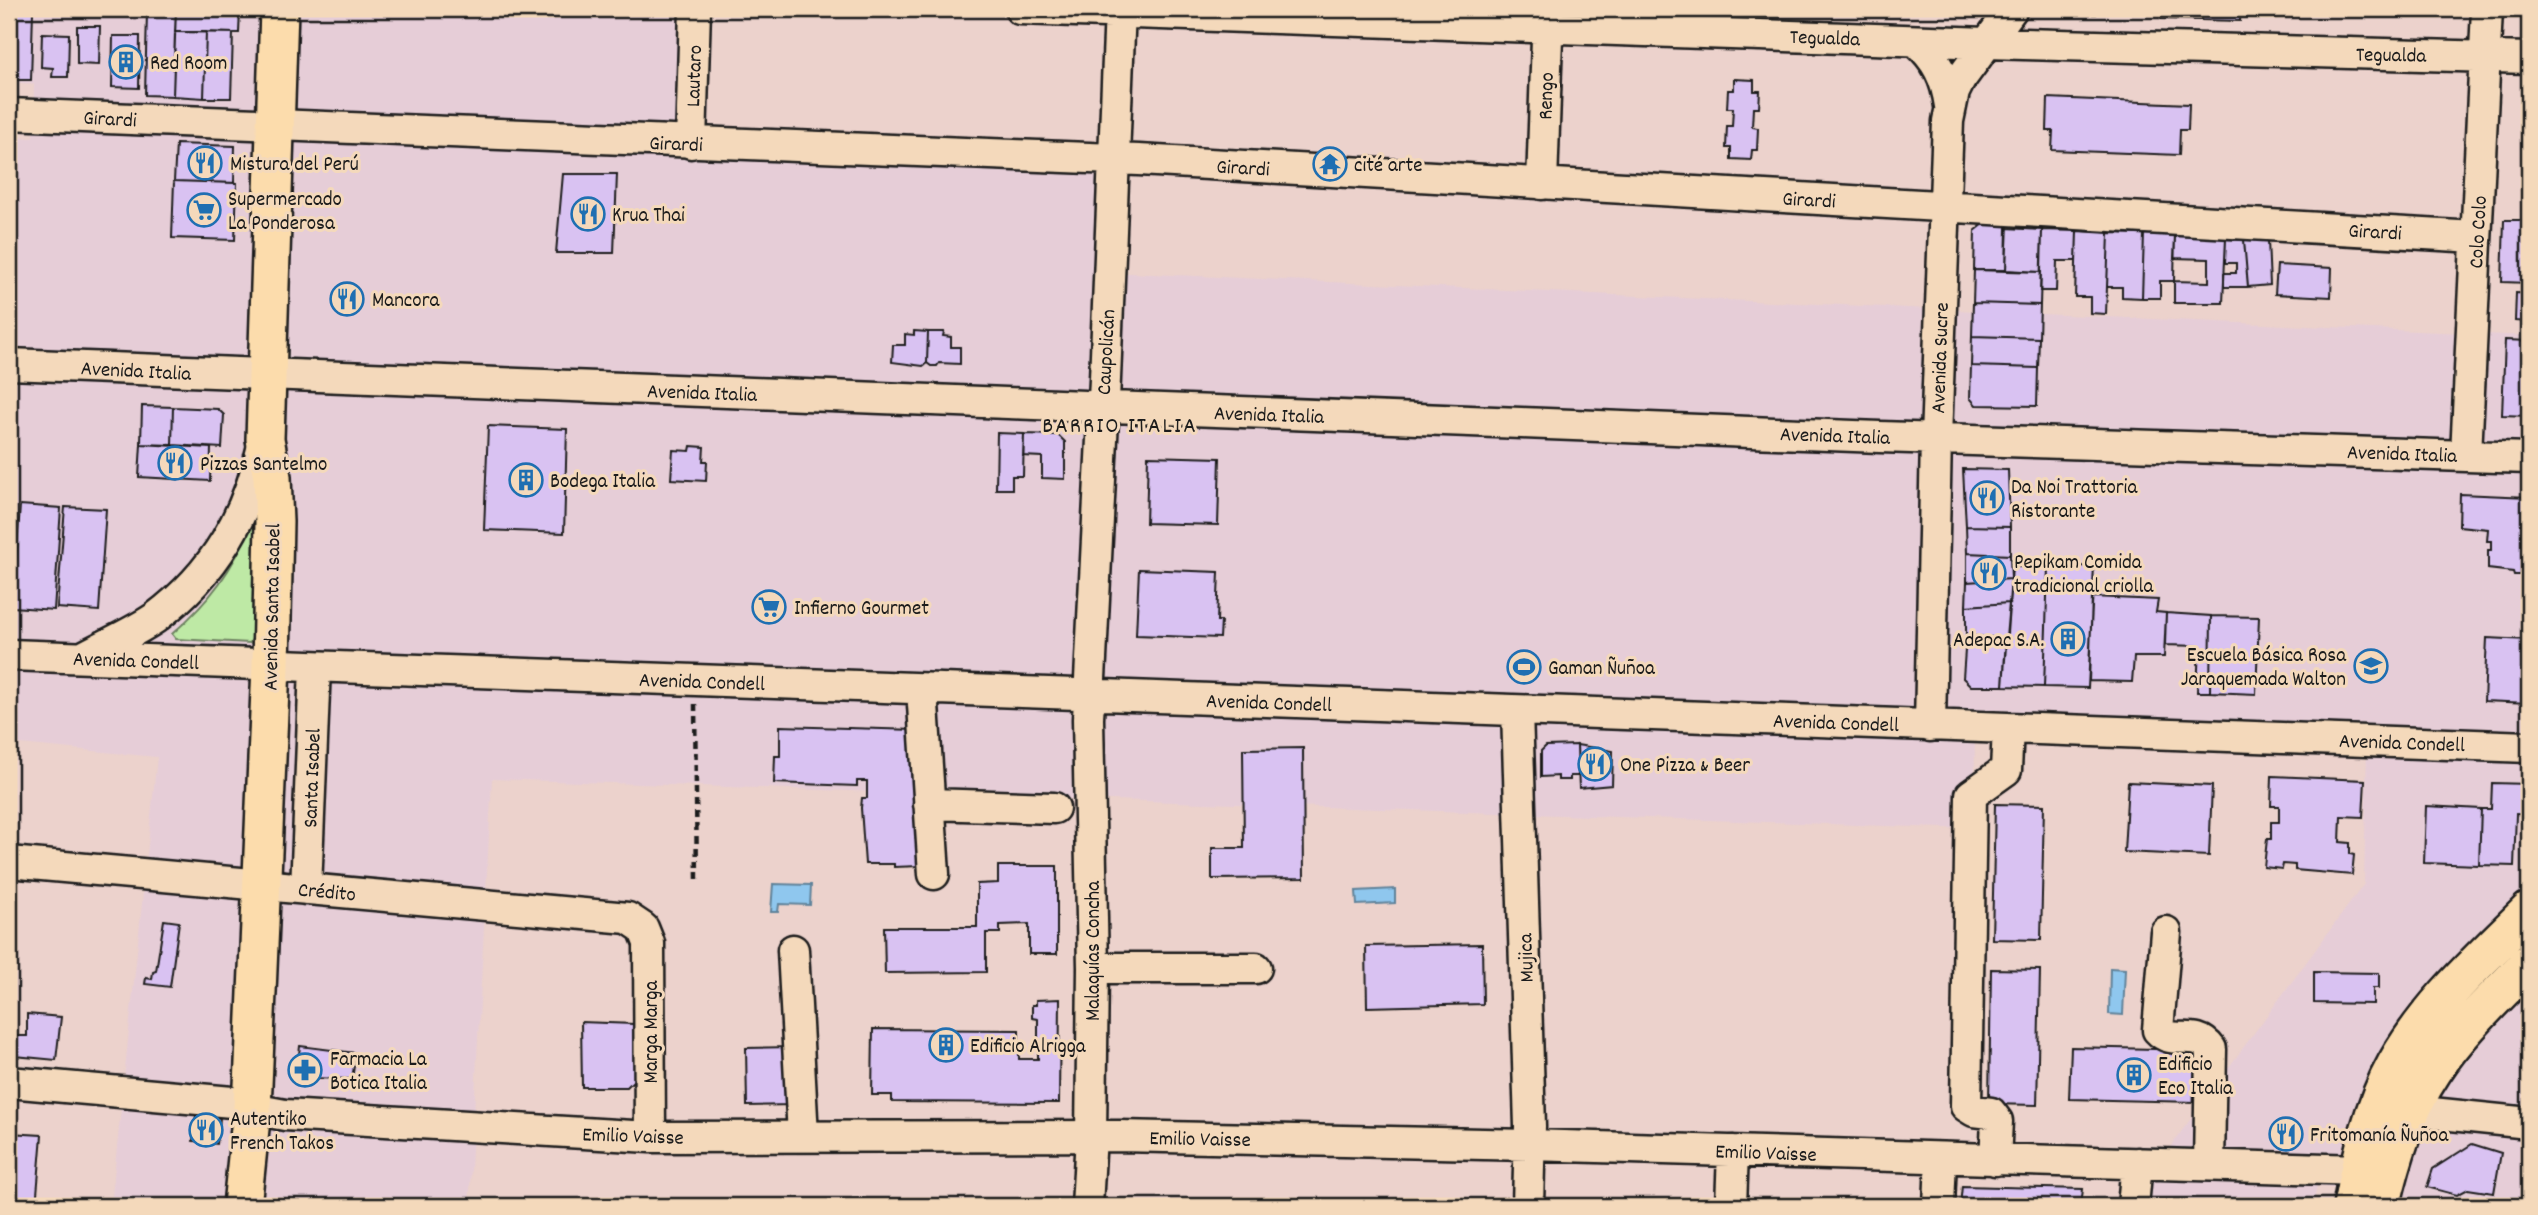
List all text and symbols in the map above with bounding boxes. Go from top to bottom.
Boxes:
street label: Tegualda [1789,24,1862,56]
street label: Tegualda [2355,41,2428,73]
building icon: Red Room [107,43,145,81]
street label: Lautaro [680,44,712,108]
place label: Red Room [150,50,227,80]
street label: Rengo [1532,72,1564,120]
street label: Girardi [82,105,138,137]
street label: Girardi [649,130,703,162]
restaurant icon: Mistura del Perú [186,144,224,182]
temple icon: cité arte [1311,145,1349,183]
place label: Mistura del Perú [230,151,359,181]
place label: cité arte [1354,152,1423,182]
street label: Girardi [1215,154,1271,186]
place label: Supermercado La Ponderosa [228,186,342,240]
street label: Girardi [1781,186,1837,218]
supermarket icon: Supermercado La Ponderosa [185,191,223,229]
restaurant icon: Krua Thai [569,195,607,233]
street label: Colo Colo [2463,195,2497,269]
place label: Krua Thai [612,202,685,232]
street label: Girardi [2347,218,2403,250]
restaurant icon: Mancora [328,280,366,318]
place label: Mancora [372,287,440,317]
street label: Avenida Sucre [1925,302,1959,414]
street label: Caupolicán [1091,309,1125,396]
street label: Avenida Italia [80,355,193,391]
street label: Avenida Italia [646,378,759,412]
street label: Avenida Italia [1213,400,1326,434]
district label: BARRIO ITALIA [1042,411,1198,444]
street label: Avenida Italia [1779,421,1892,455]
street label: Avenida Italia [2346,439,2459,473]
restaurant icon: Pizzas Santelmo [156,444,194,482]
place label: Pizzas Santelmo [200,451,327,481]
building icon: Bodega Italia [507,461,545,499]
place label: Bodega Italia [550,468,656,498]
place label: Da Noi Trattoria Ristorante [2011,474,2138,528]
restaurant icon: Da Noi Trattoria Ristorante [1968,479,2006,517]
street label: Avenida Santa Isabel [258,523,290,691]
place label: Pepikam Comida tradicional criolla [2014,549,2154,603]
restaurant icon: Pepikam Comida tradicional criolla [1970,554,2008,592]
supermarket icon: Infierno Gourmet [750,588,788,626]
place label: Infierno Gourmet [794,595,929,625]
building icon: Adepac S.A. [2049,620,2087,658]
place label: Adepac S.A. [1953,627,2044,657]
place label: Escuela Básica Rosa Jaraquemada Walton [2181,642,2347,696]
street label: Avenida Condell [72,646,199,680]
school or university icon: Escuela Básica Rosa Jaraquemada Walton [2352,647,2390,685]
sports icon: Gaman Ñuñoa [1505,648,1543,686]
place label: Gaman Ñuñoa [1548,655,1656,685]
street label: Avenida Condell [638,667,765,701]
street label: Avenida Condell [1205,688,1332,722]
street label: Avenida Condell [1772,708,1899,742]
street label: Santa Isabel [297,728,331,828]
street label: Avenida Condell [2338,728,2465,762]
restaurant icon: One Pizza & Beer [1576,745,1614,783]
place label: One Pizza & Beer [1620,752,1750,782]
street label: Crédito [297,877,357,911]
street label: Malaquías Concha [1080,880,1110,1021]
street label: Mujica [1512,932,1544,983]
street label: Marga Marga [638,979,668,1083]
building icon: Edificio Alrigga [927,1026,965,1064]
place label: Edificio Alrigga [970,1033,1087,1063]
place label: Farmacia La Botica Italia [330,1046,428,1100]
pharmacy icon: Farmacia La Botica Italia [286,1051,324,1089]
place label: Edificio Eco Italia [2158,1051,2234,1105]
building icon: Edificio Eco Italia [2115,1056,2153,1094]
place label: Autentiko French Takos [230,1106,334,1160]
restaurant icon: Autentiko French Takos [187,1111,225,1149]
restaurant icon: Fritomanía Ñuñoa [2267,1115,2305,1153]
street label: Emilio Vaisse [582,1121,684,1155]
place label: Fritomanía Ñuñoa [2310,1122,2449,1152]
street label: Emilio Vaisse [1149,1125,1251,1157]
street label: Emilio Vaisse [1715,1138,1817,1172]

